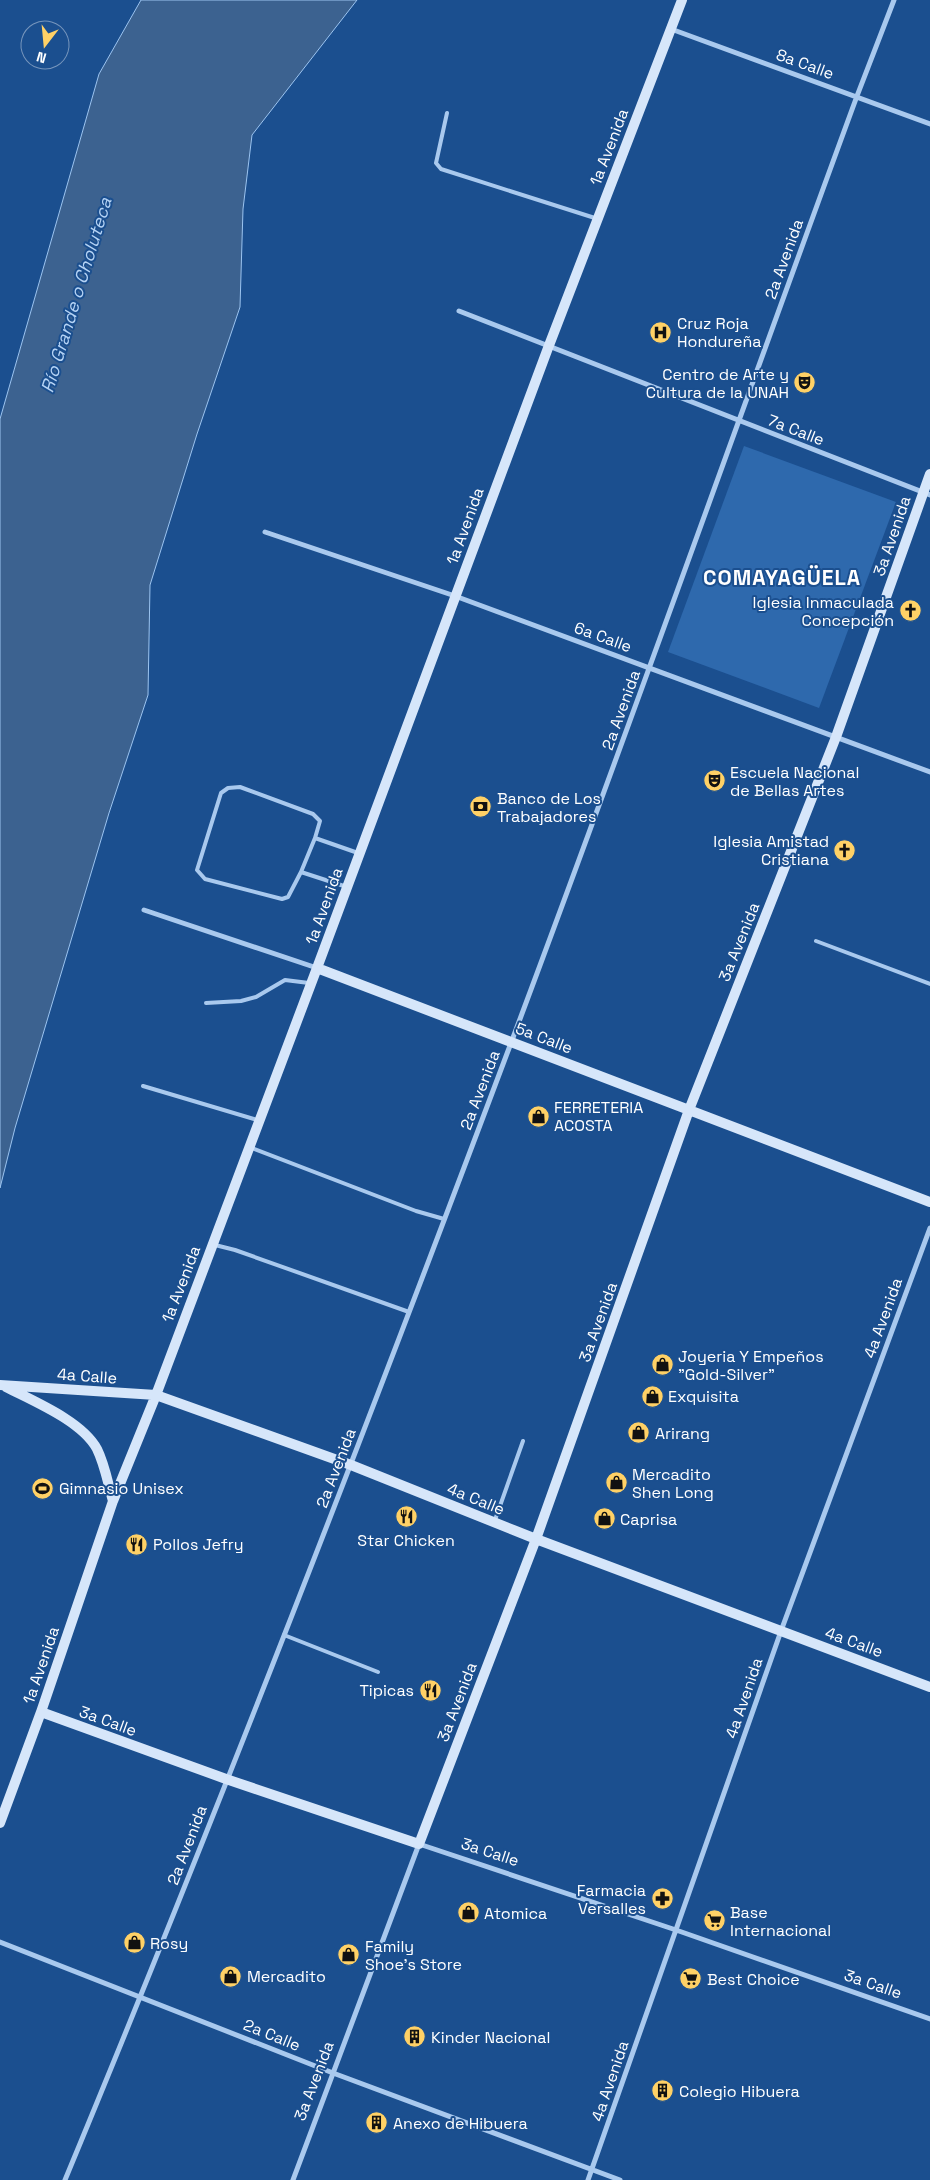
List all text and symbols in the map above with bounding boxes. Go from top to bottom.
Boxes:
north arrow [20,20,70,70]
street label: 8a Calle [773,44,837,84]
text: N [34,48,48,67]
street label: 1a Avenida [585,106,633,188]
water label: Río Grande o Choluteca [35,194,117,395]
street label: 2a Avenida [760,216,808,302]
place label: Cruz Roja Hondureña [677,313,762,352]
hospital icon: Cruz Roja Hondureña [649,320,673,344]
place label: Centro de Arte y Cultura de la UNAH [646,364,789,403]
theatre icon: Centro de Arte y Cultura de la UNAH [793,371,817,395]
street label: 7a Calle [765,410,827,450]
street label: 1a Avenida [441,485,489,567]
street label: 3a Avenida [868,493,916,579]
district label: COMAYAGÜELA [703,564,861,591]
place label: Iglesia Inmaculada Concepción [753,592,894,631]
church icon: Iglesia Inmaculada Concepción [898,599,922,623]
street label: 6a Calle [571,617,635,657]
street label: 2a Avenida [597,667,645,753]
place label: Escuela Nacional de Bellas Artes [730,762,859,801]
theatre icon: Escuela Nacional de Bellas Artes [702,769,726,793]
place label: Banco de Los Trabajadores [497,788,601,827]
bank icon: Banco de Los Trabajadores [469,795,493,819]
place label: Iglesia Amistad Cristiana [713,831,829,870]
church icon: Iglesia Amistad Cristiana [833,838,857,862]
street label: 1a Avenida [300,865,348,947]
street label: 3a Avenida [714,899,764,985]
street label: 5a Calle [512,1018,576,1058]
street label: 2a Avenida [455,1047,505,1133]
place label: FERRETERIA ACOSTA [554,1097,643,1136]
shop icon: FERRETERIA ACOSTA [526,1104,550,1128]
street label: 1a Avenida [157,1243,205,1325]
street label: 4a Avenida [859,1275,907,1361]
street label: 3a Avenida [574,1279,622,1365]
place label: Joyeria Y Empeños "Gold-Silver" [678,1346,824,1385]
shop icon: Joyeria Y Empeños "Gold-Silver" [650,1353,674,1377]
street label: 4a Calle [56,1363,118,1389]
shop icon: Exquisita [640,1384,664,1408]
place label: Exquisita [668,1386,739,1407]
shop icon: Arirang [627,1421,651,1445]
place label: Arirang [655,1423,710,1444]
street label: 2a Avenida [311,1425,361,1511]
place label: Mercadito Shen Long [632,1464,714,1503]
shop icon: Mercadito Shen Long [604,1471,628,1495]
sports icon: Gimnasio Unisex [31,1476,55,1500]
place label: Gimnasio Unisex [59,1478,184,1499]
street label: 4a Calle [444,1478,508,1520]
restaurant icon: Star Chicken [394,1504,418,1528]
shop icon: Caprisa [592,1507,616,1531]
place label: Caprisa [620,1509,677,1530]
place label: Star Chicken [357,1530,455,1551]
restaurant icon: Pollos Jefry [125,1532,149,1556]
place label: Pollos Jefry [153,1534,244,1555]
street label: 4a Calle [822,1622,886,1662]
street label: 1a Avenida [18,1623,64,1707]
street label: 4a Avenida [720,1655,768,1741]
street label: 3a Avenida [432,1659,482,1745]
restaurant icon: Tipicas [418,1678,442,1702]
place label: Tipicas [359,1680,414,1701]
street label: 3a Calle [76,1701,140,1741]
street label: 2a Avenida [162,1802,212,1888]
street label: 3a Calle [458,1833,522,1871]
place label: Farmacia Versalles [577,1880,646,1919]
pharmacy icon: Farmacia Versalles [650,1887,674,1911]
shop icon: Atomica [456,1901,480,1925]
place label: Base Internacional [730,1902,831,1941]
place label: Atomica [484,1903,547,1924]
supermarket icon: Base Internacional [702,1909,726,1933]
shop icon: Rosy [122,1931,146,1955]
place label: Rosy [150,1933,188,1954]
place label: Family Shoe's Store [365,1936,462,1975]
shop icon: Family Shoe's Store [337,1943,361,1967]
shop icon: Mercadito [219,1964,243,1988]
street label: 3a Calle [841,1964,905,2004]
place label: Mercadito [247,1966,326,1987]
supermarket icon: Best Choice [679,1967,703,1991]
place label: Best Choice [707,1969,800,1990]
street label: 2a Calle [240,2014,304,2056]
building icon: Kinder Nacional [403,2025,427,2049]
place label: Kinder Nacional [431,2027,550,2048]
street label: 3a Avenida [289,2038,339,2124]
street label: 4a Avenida [586,2038,634,2124]
building icon: Colegio Hibuera [651,2079,675,2103]
place label: Colegio Hibuera [679,2081,800,2102]
building icon: Anexo de Hibuera [365,2111,389,2135]
place label: Anexo de Hibuera [393,2113,528,2134]

